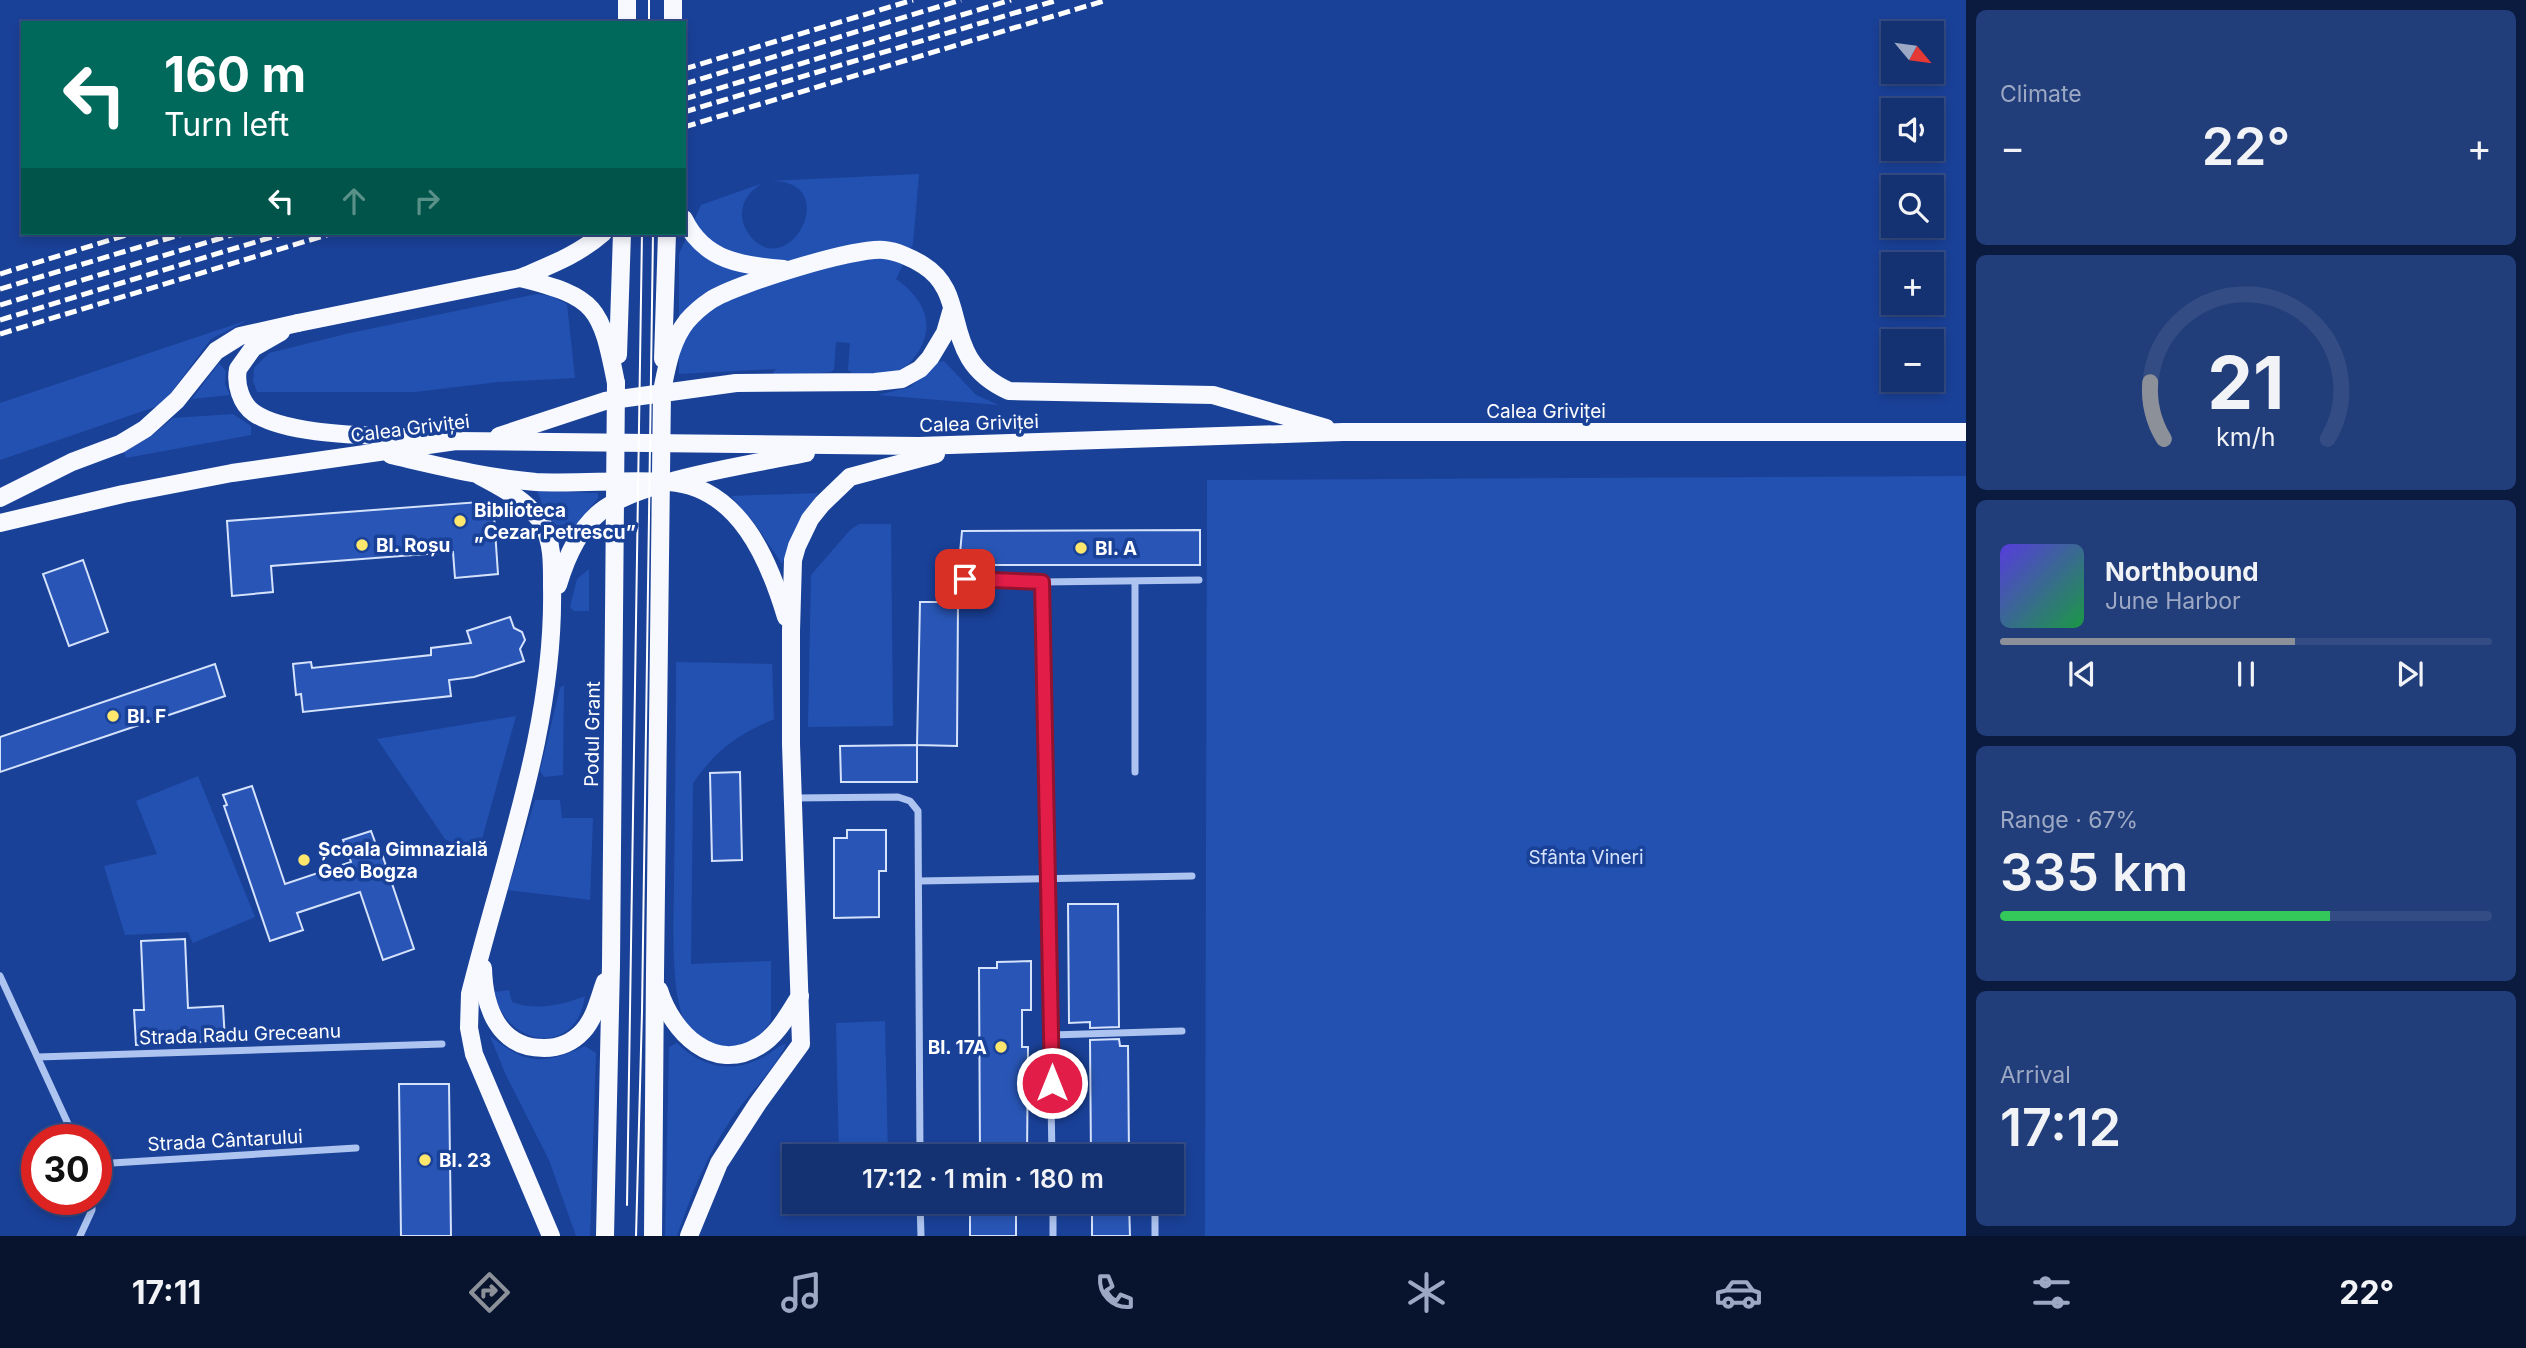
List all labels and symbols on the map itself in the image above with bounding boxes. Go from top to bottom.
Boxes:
north arrow [1881,21,1944,84]
street label: Calea Griviței [1486,400,1606,423]
street label: Calea Griviței [349,410,471,447]
street label: Calea Griviței [919,410,1039,437]
place label: Biblioteca „Cezar Petrescu” [474,499,636,544]
marker: Biblioteca „Cezar Petrescu” [452,513,468,529]
place label: Bl. Roșu [376,534,450,557]
marker: Bl. Roșu [354,537,370,553]
place label: Bl. A [1095,537,1137,560]
marker: Bl. A [1073,540,1089,556]
pin [935,549,995,609]
street label: Podul Grant [580,681,605,787]
place label: Bl. F [127,705,166,728]
marker: Bl. F [105,708,121,724]
place label: Școala Gimnazială Geo Bogza [318,838,488,883]
park label: Sfânta Vineri [1528,846,1644,869]
marker: Școala Gimnazială Geo Bogza [296,852,312,868]
street label: Strada Radu Greceanu [139,1019,341,1050]
place label: Bl. 17A [928,1036,987,1059]
marker: Bl. 17A [993,1039,1009,1055]
position arrow [1015,1046,1089,1120]
speed limit sign: 30 [21,1124,112,1215]
street label: Strada Cântarului [147,1125,303,1156]
place label: Bl. 23 [439,1149,491,1172]
marker: Bl. 23 [417,1152,433,1168]

